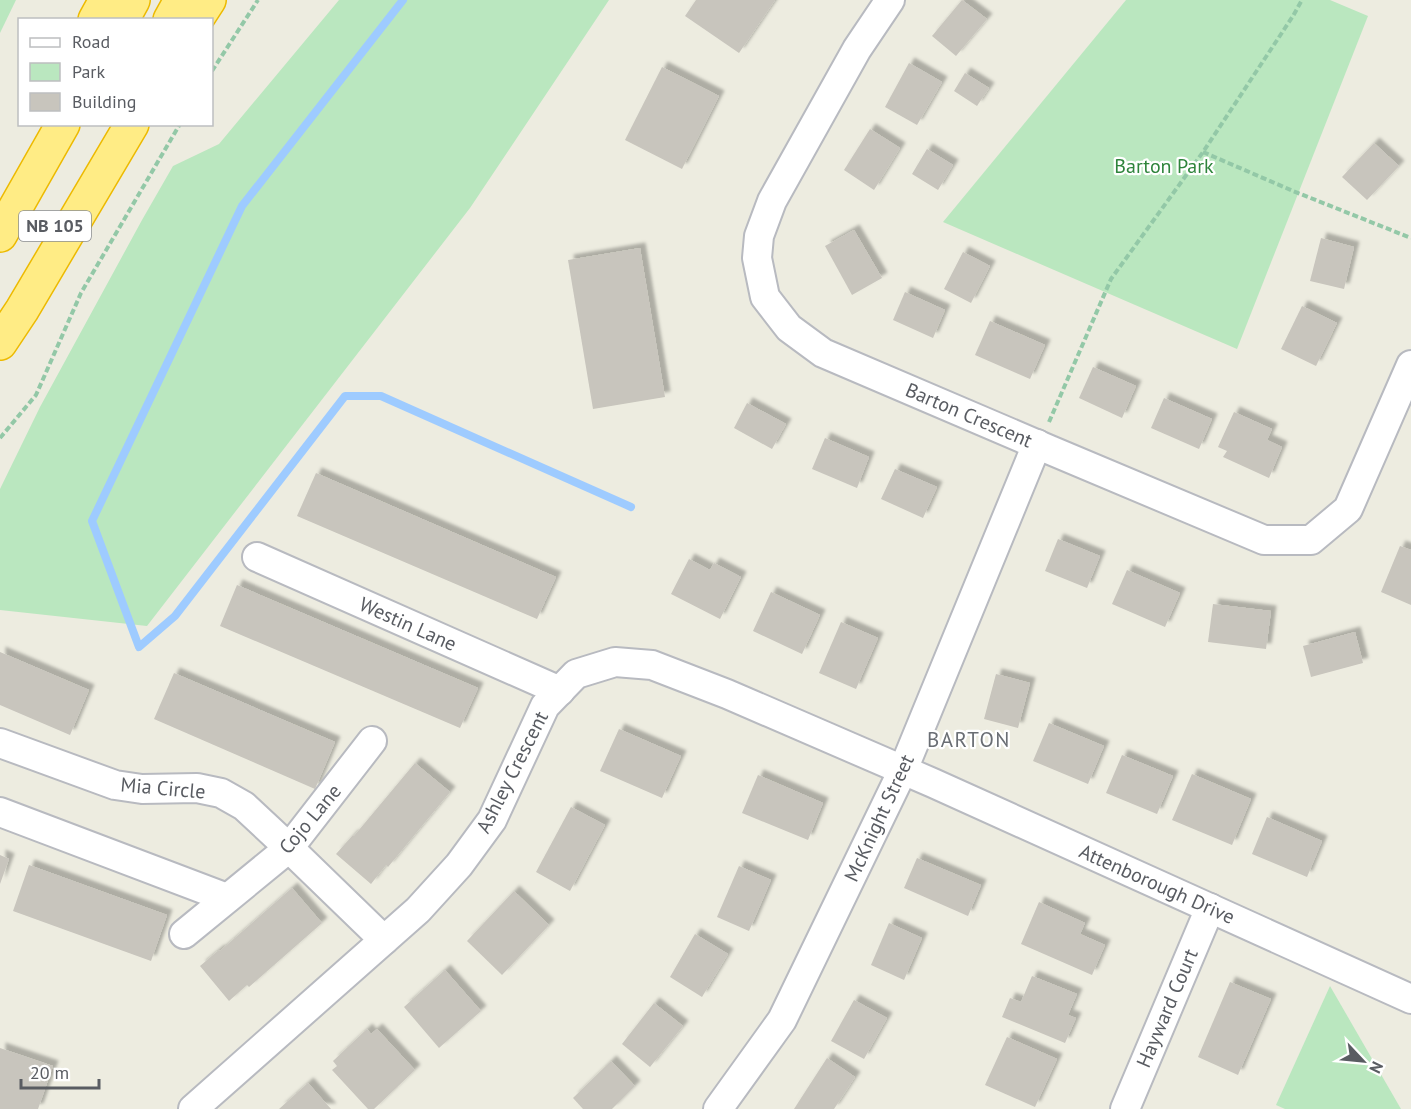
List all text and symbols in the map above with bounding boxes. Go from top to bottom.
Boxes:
legend [18,18,213,126]
text: Road [72,30,110,53]
text: Park [72,60,105,83]
text: Building [72,90,136,113]
park label: Barton Park [1114,153,1214,179]
road number: NB 105 [19,211,91,241]
street label: Barton Crescent [902,377,1037,454]
street label: Westin Lane [355,591,461,657]
street label: Ashley Crescent [470,706,554,837]
district label: BARTON [927,726,1011,753]
street label: McKnight Street [838,750,920,886]
street label: Mia Circle [120,771,206,805]
street label: Cojo Lane [273,779,347,859]
street label: Attenborough Drive [1075,838,1239,930]
street label: Hayward Court [1130,944,1204,1071]
north arrow [1333,1031,1393,1091]
scale bar [21,1052,99,1090]
text: N [1365,1058,1388,1077]
text: 20 m [30,1061,69,1084]

